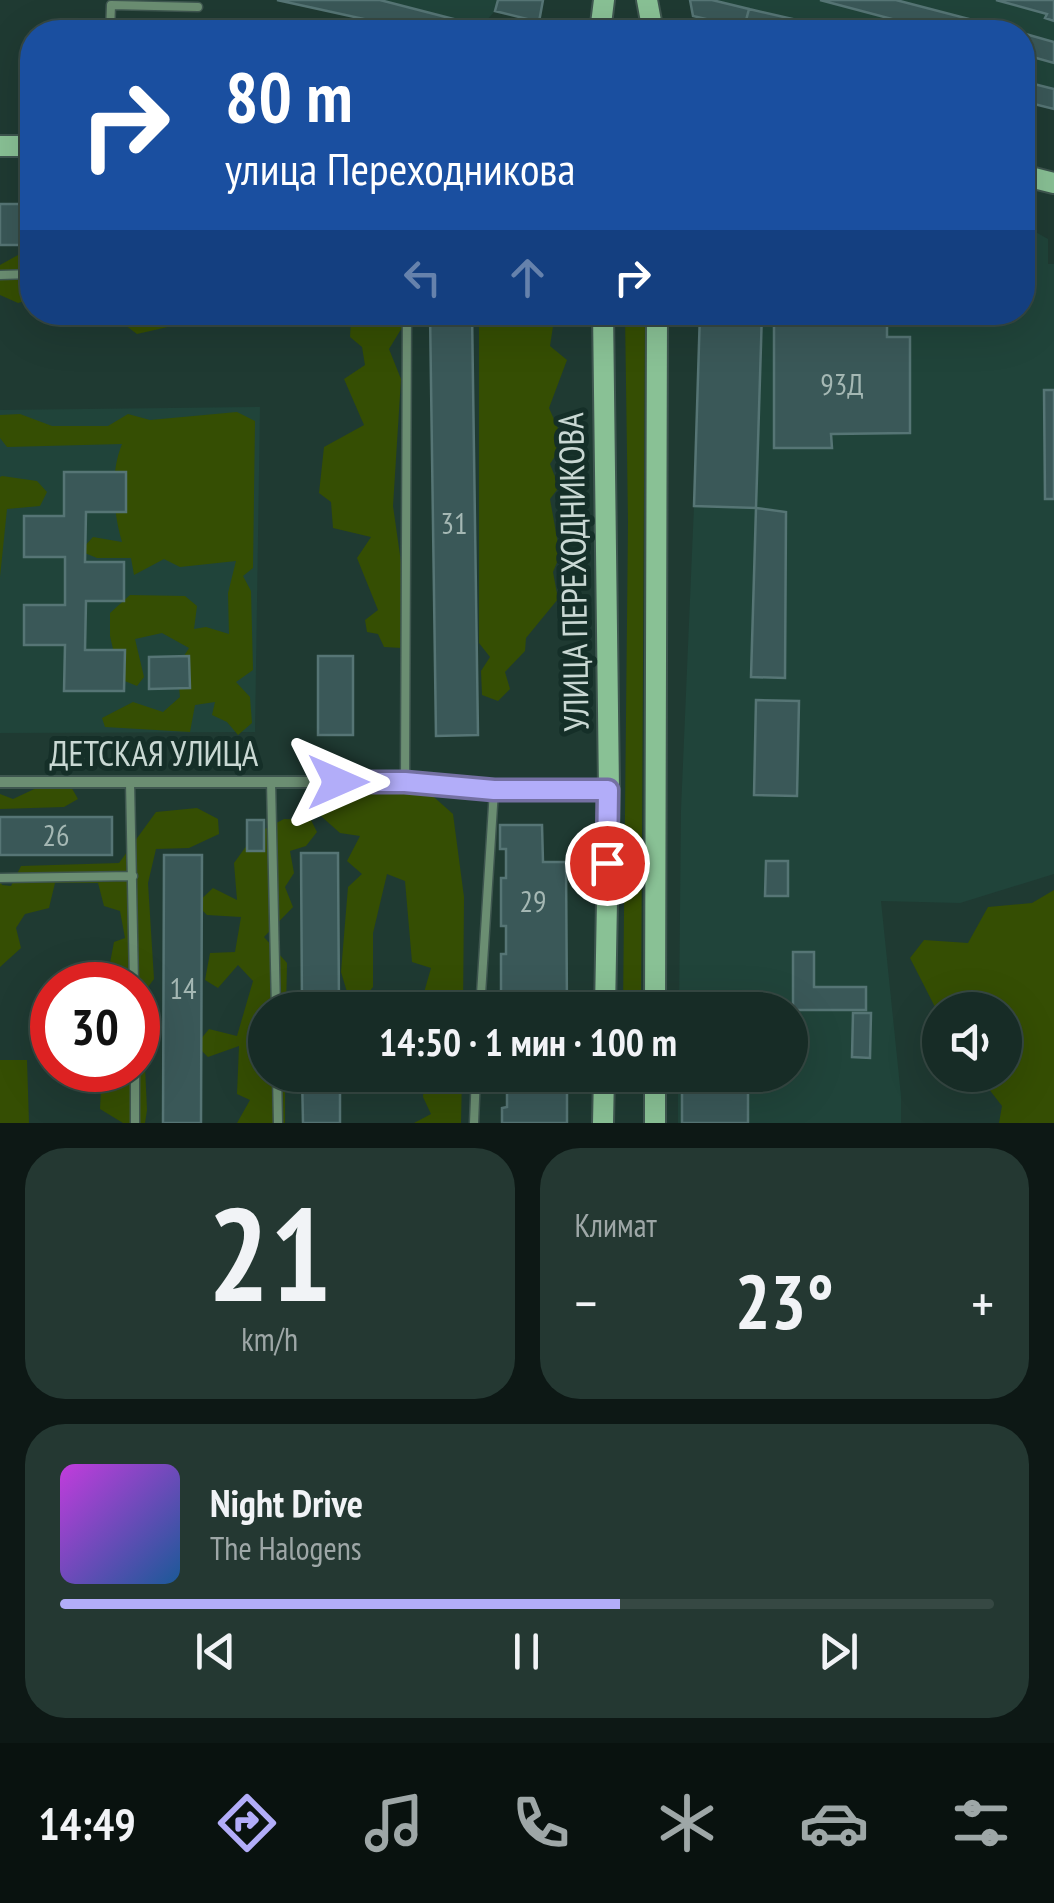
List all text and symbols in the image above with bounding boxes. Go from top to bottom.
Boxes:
text: 80 m [225,51,353,141]
icon: right [60,60,190,190]
text: улица Переходникова [225,139,575,197]
icon: left [395,250,450,305]
icon: ahead [500,250,555,305]
icon: right [605,250,660,305]
house number: 93Д [820,364,864,403]
street label: УЛИЦА ПЕРЕХОДНИКОВА [547,412,599,732]
house number: 31 [441,503,468,542]
street label: ДЕТСКАЯ УЛИЦА [50,730,259,776]
position arrow [286,730,390,834]
house number: 26 [43,815,70,854]
pin [565,821,650,906]
icon: arrive [580,836,635,891]
house number: 29 [520,881,547,920]
speed limit sign: 30 [30,962,160,1092]
house number: 14 [170,968,197,1007]
map controls [922,992,1022,1092]
button: sound [922,992,1022,1092]
text: 14:50 · 1 мин · 100 m [379,1017,677,1066]
text: 21 [208,1169,332,1337]
text: Климат [575,1204,657,1246]
text: 23° [735,1253,834,1350]
text: − [575,1267,597,1338]
text: + [971,1267,994,1338]
text: km/h [241,1318,298,1360]
text: Night Drive [210,1478,363,1527]
text: The Halogens [210,1527,362,1569]
icon: previous [188,1624,243,1679]
icon: pause [499,1624,554,1679]
icon: next [811,1624,866,1679]
icon: directions [212,1788,282,1858]
icon: music [359,1788,429,1858]
icon: phone [506,1788,576,1858]
icon: climate [652,1788,722,1858]
icon: car [799,1788,869,1858]
icon: filters [946,1788,1016,1858]
text: 14:49 [38,1794,136,1852]

